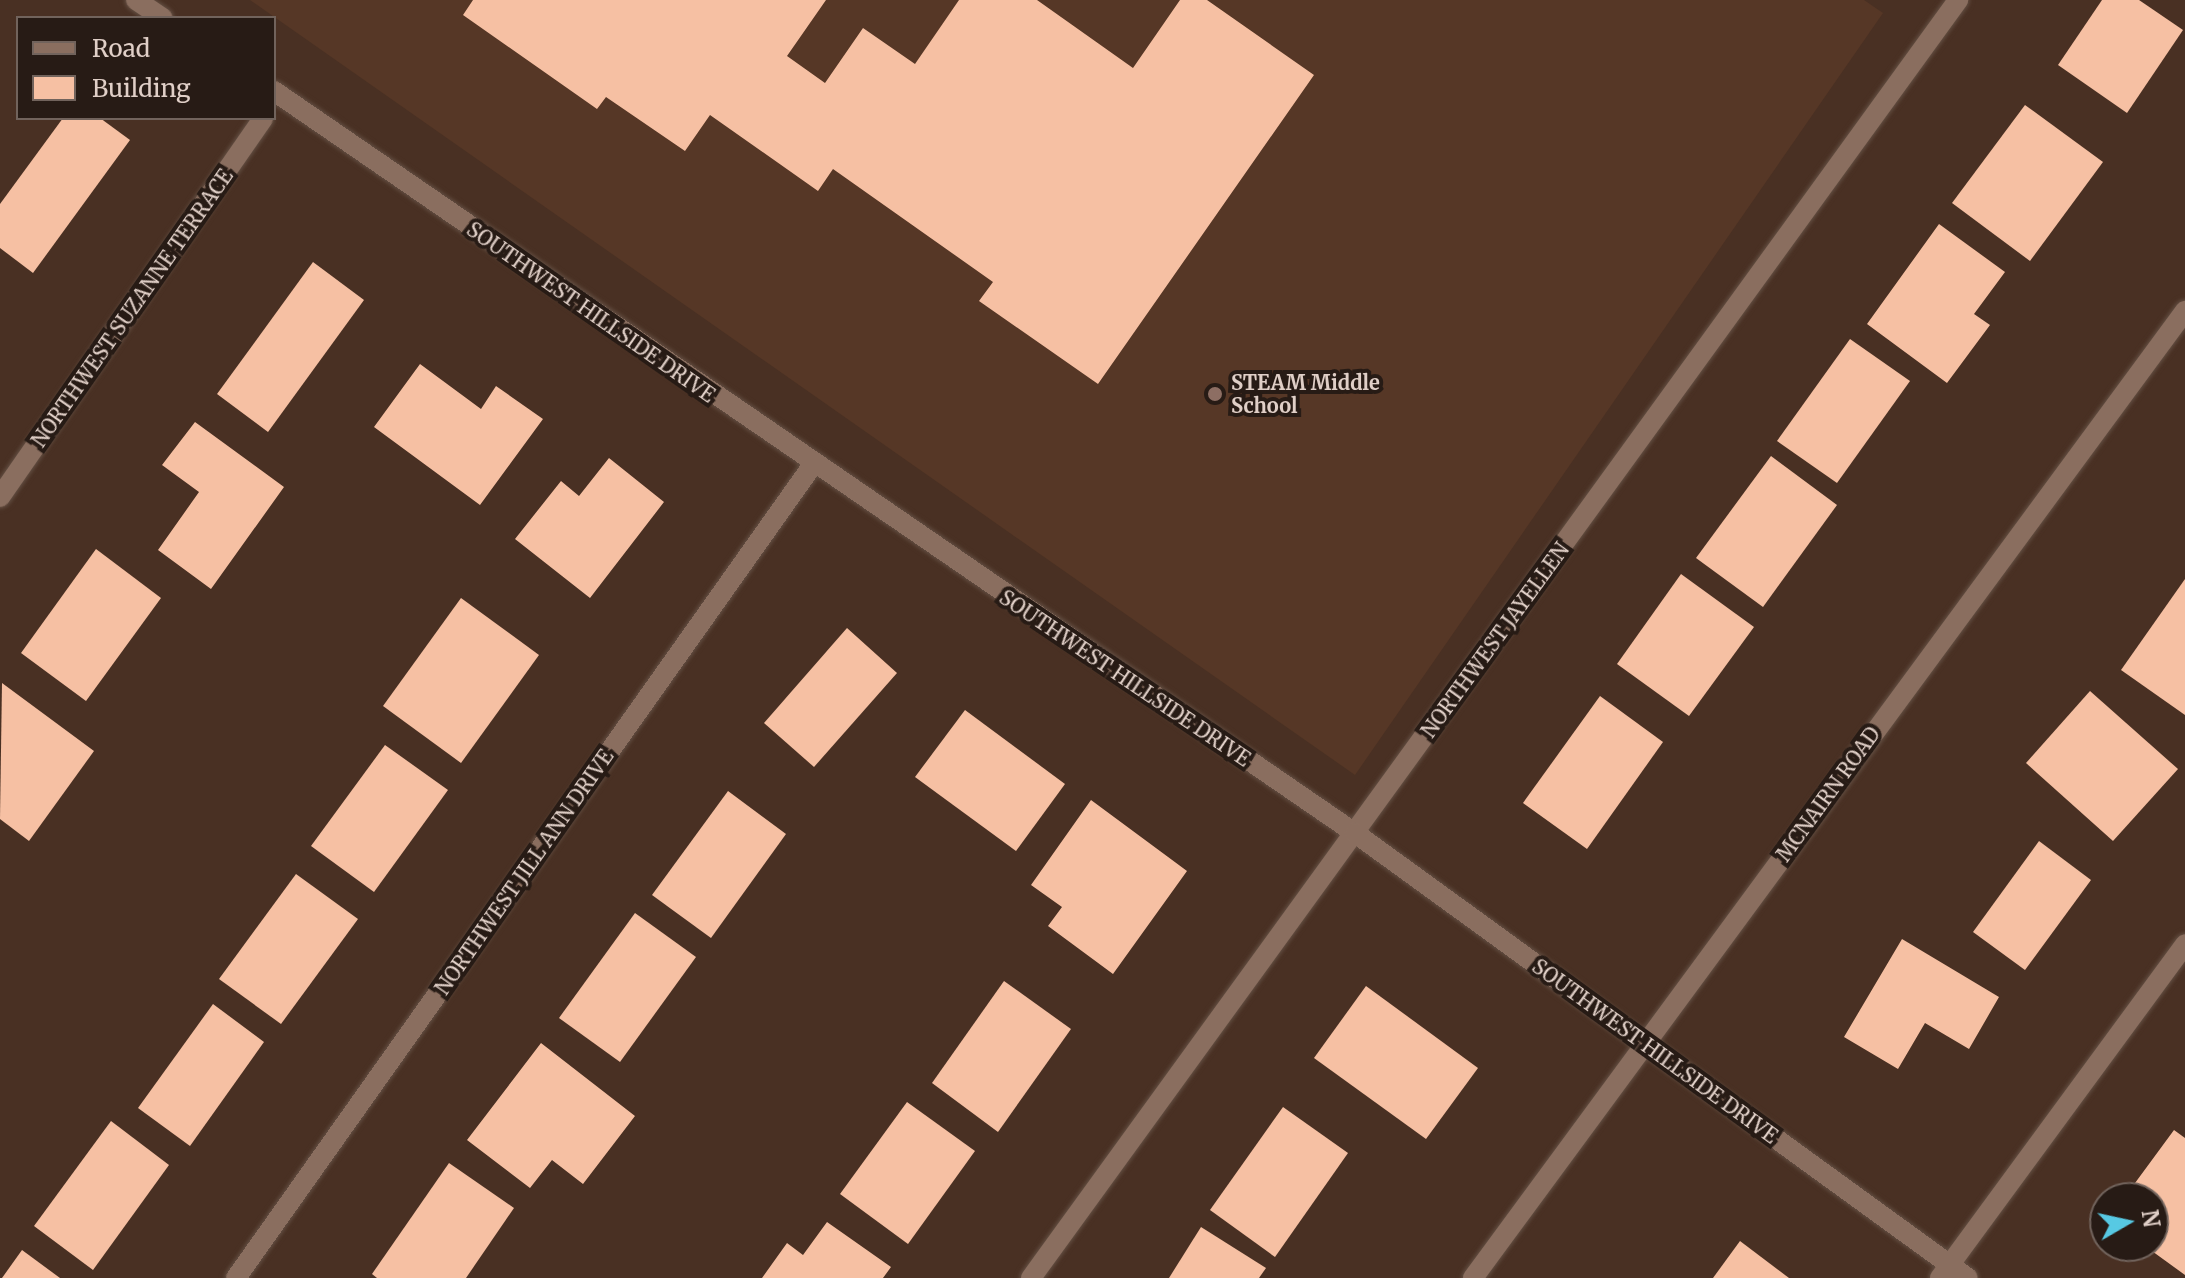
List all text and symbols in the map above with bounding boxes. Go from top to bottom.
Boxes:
legend [16,16,276,120]
text: Road [92,33,150,64]
text: Building [92,73,191,104]
street label: NORTHWEST SUZANNE TERRACE [26,164,238,452]
street label: SOUTHWEST HILLSIDE DRIVE [462,217,720,407]
place label: STEAM Middle School [1231,370,1380,417]
marker: STEAM Middle School [1206,385,1224,403]
street label: NORTHWEST JAYELLEN [1416,538,1574,742]
street label: SOUTHWEST HILLSIDE DRIVE [995,585,1255,771]
street label: MCNAIRN ROAD [1771,722,1885,866]
street label: NORTHWEST JILL ANN DRIVE [430,745,618,999]
street label: SOUTHWEST HILLSIDE DRIVE [1528,954,1782,1148]
north arrow [2089,1182,2169,1262]
text: N [2136,1208,2166,1229]

